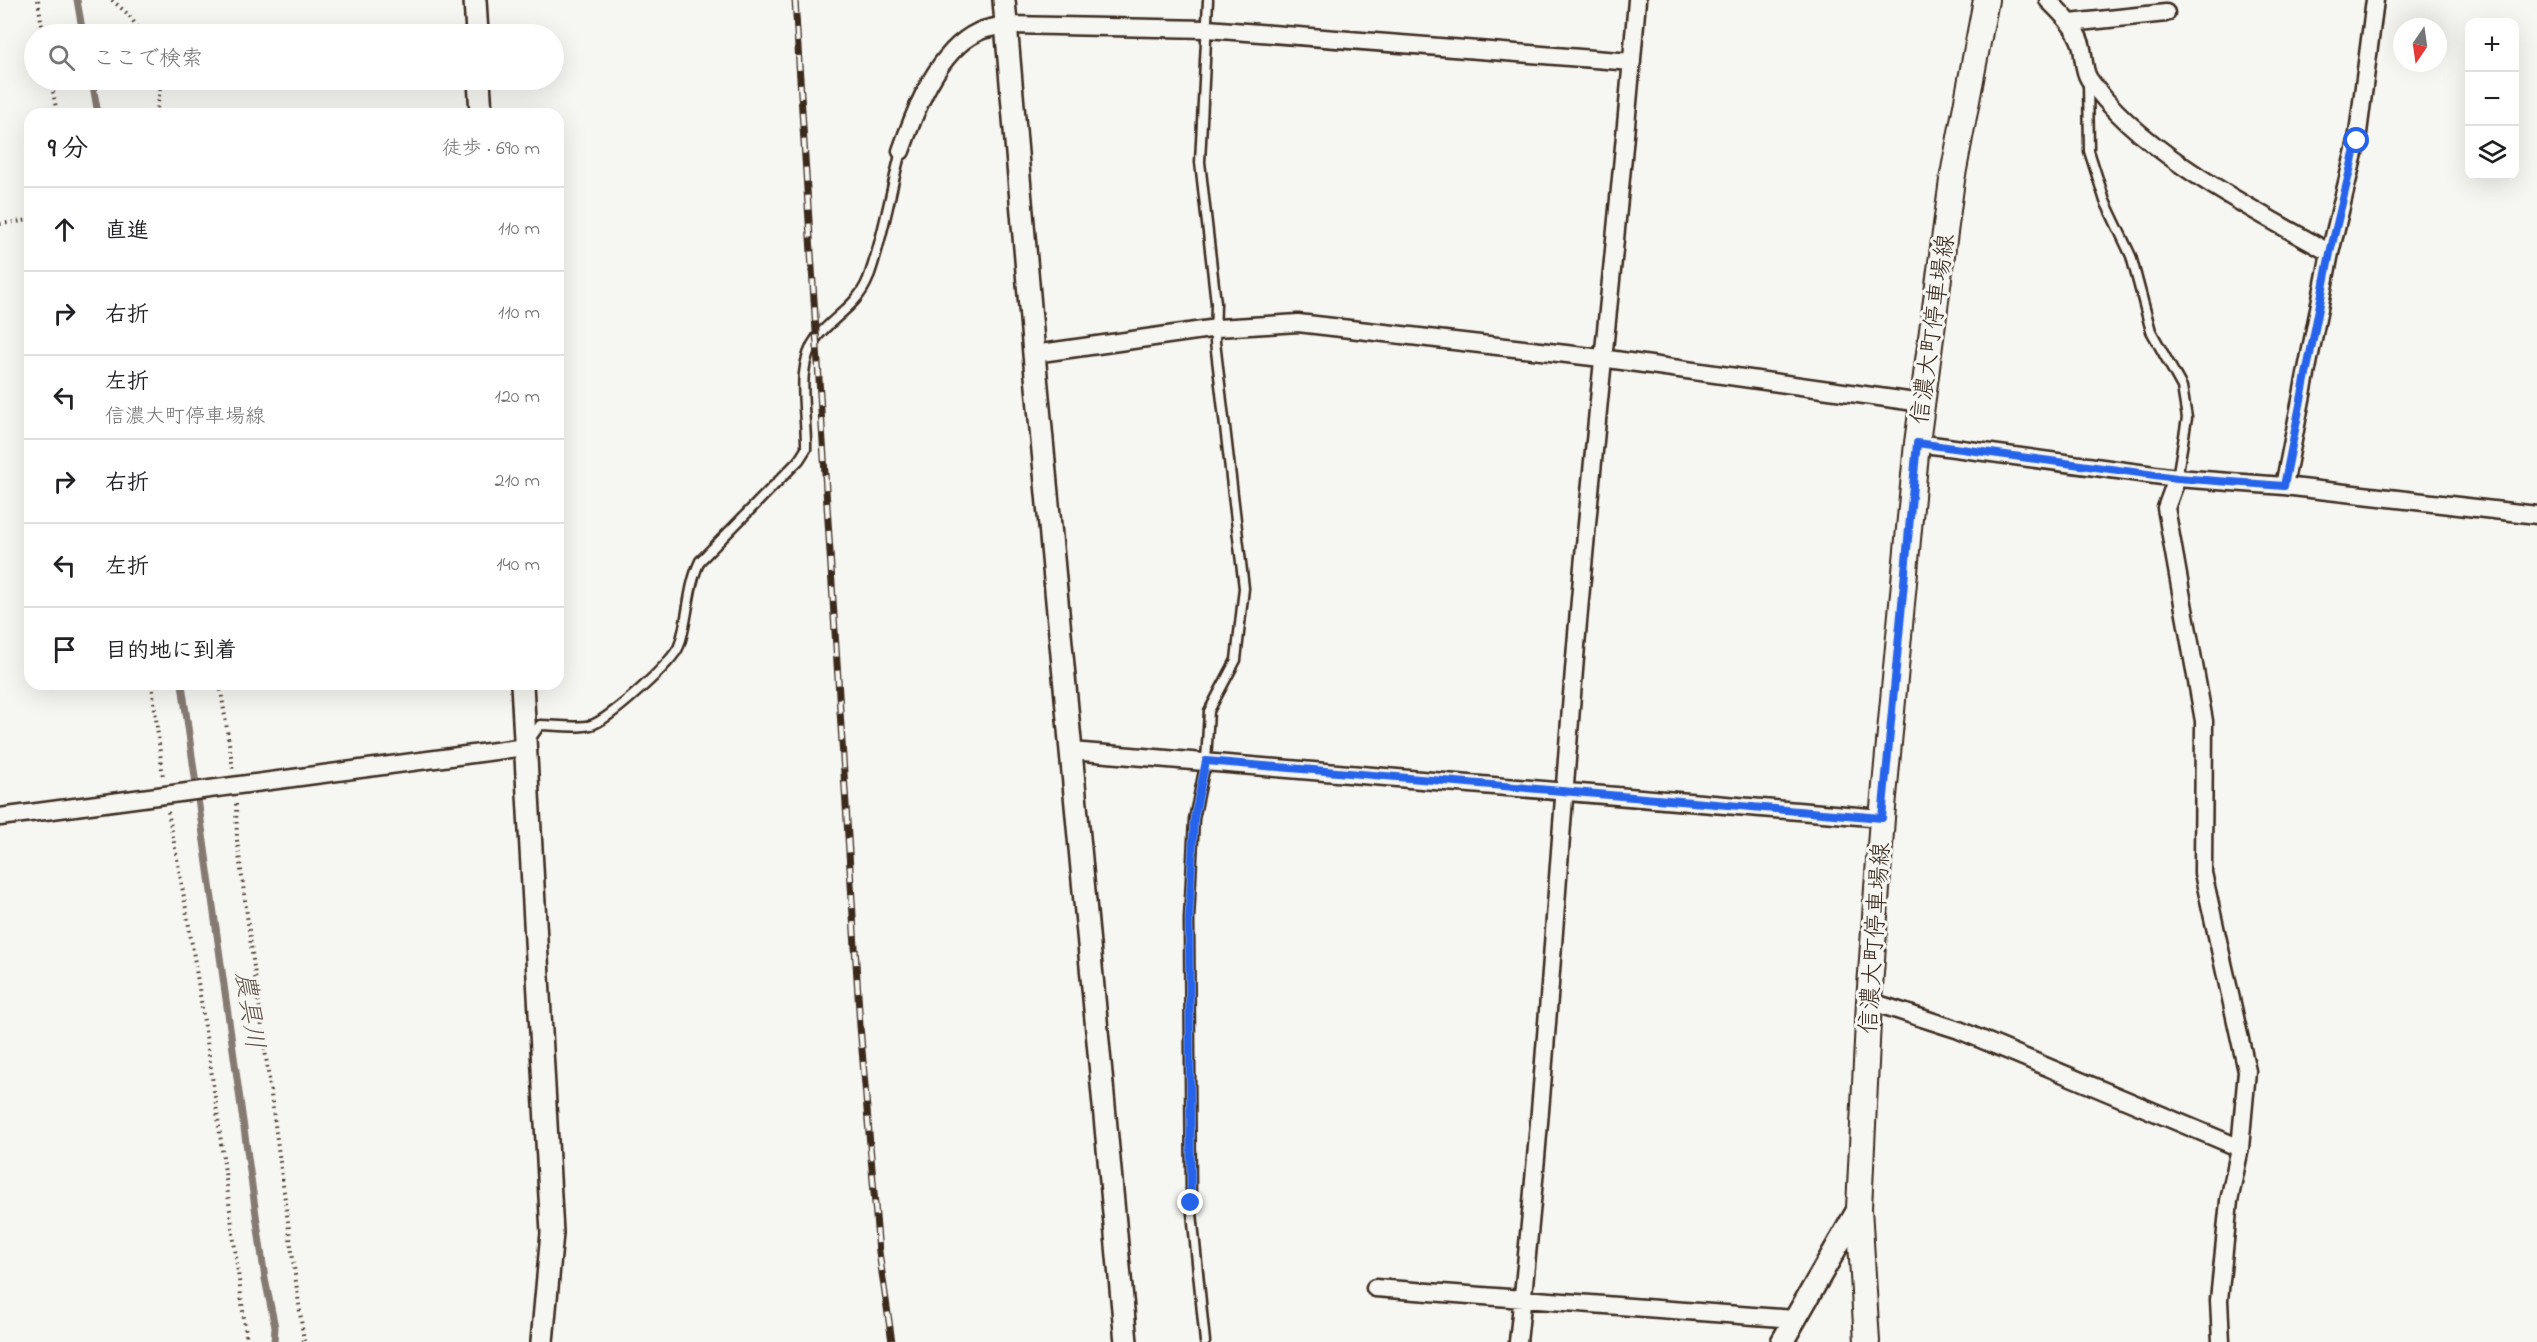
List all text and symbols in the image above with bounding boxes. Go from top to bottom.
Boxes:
north arrow [2393,18,2447,72]
map controls [2465,18,2519,180]
button: + [2465,18,2519,72]
search box [24,24,564,90]
icon: search [45,41,78,74]
text: ここで検索 [93,44,203,76]
button: − [2465,72,2519,126]
button: layers [2465,126,2519,180]
route start [2343,127,2369,153]
text: 9 分 [48,131,88,169]
text: 徒歩 · 690 m [442,135,540,164]
icon: ahead [48,213,81,246]
text: 110 m [498,215,540,244]
text: 直進 [105,216,149,248]
street label: 信濃大町停車場線 [1904,232,1965,427]
icon: right [48,297,81,330]
text: 110 m [498,299,540,328]
text: 右折 [105,300,149,332]
text: 左折 [105,367,149,399]
icon: left [48,381,81,414]
text: 120 m [495,383,540,412]
text: 信濃大町停車場線 [105,403,265,432]
icon: right [48,465,81,498]
text: 210 m [495,467,540,496]
text: 右折 [105,468,149,500]
icon: left [48,549,81,582]
text: 140 m [496,551,540,580]
text: 左折 [105,552,149,584]
icon: arrive [48,633,81,666]
text: 目的地に到着 [105,636,237,668]
street label: 信濃大町停車場線 [1852,841,1901,1035]
water label: 農具川 [224,969,272,1052]
route end [1177,1189,1203,1215]

